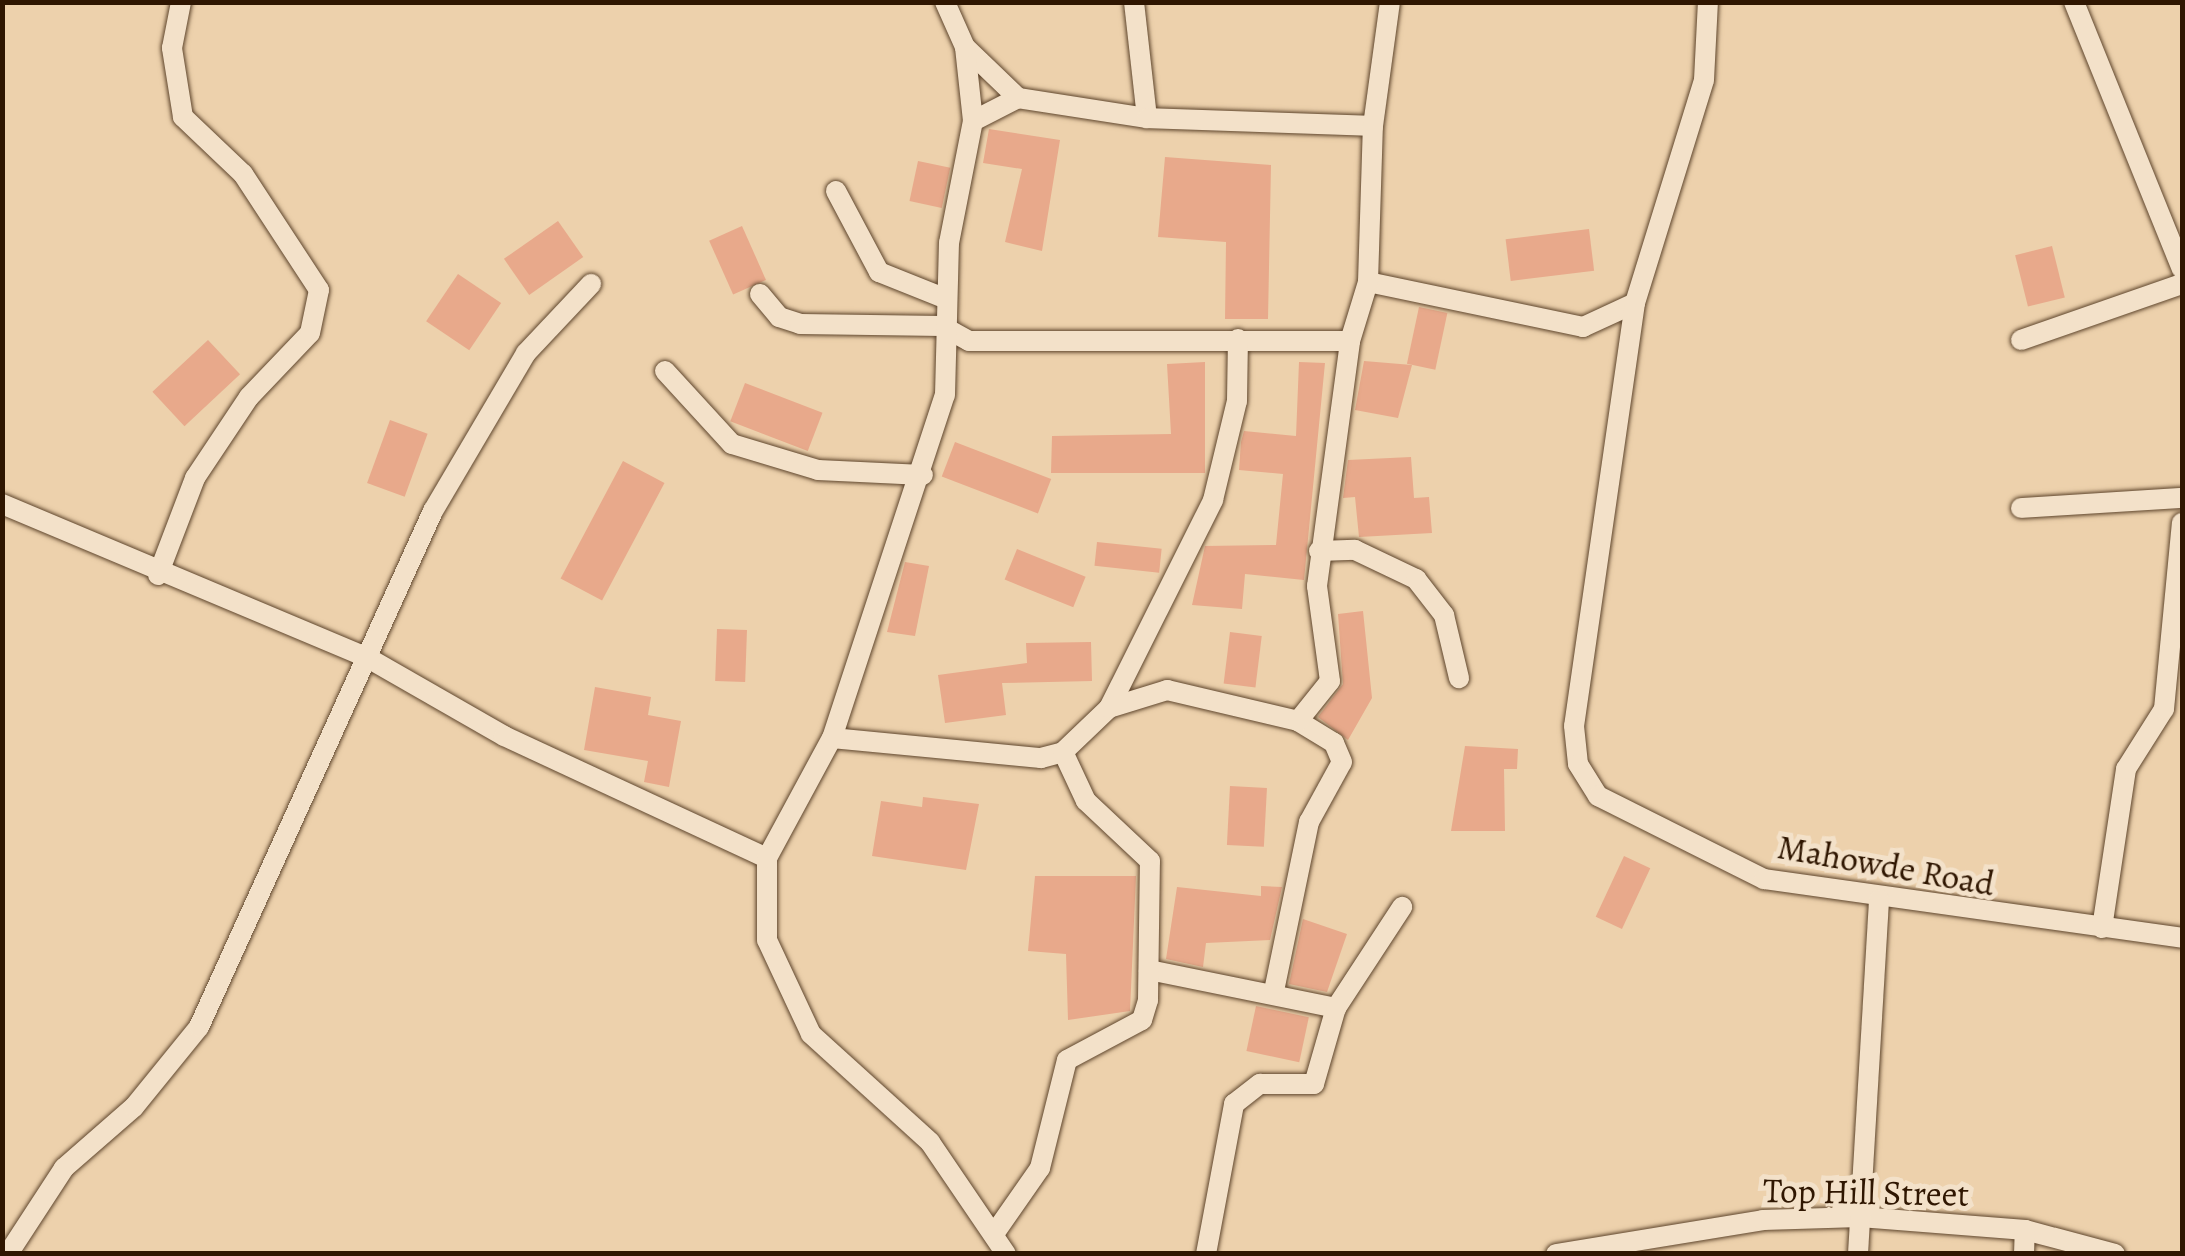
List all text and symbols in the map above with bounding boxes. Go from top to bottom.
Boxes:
street label: Mahowde Road [1774,825,1998,905]
street label: Top Hill Street [1763,1169,1969,1215]

